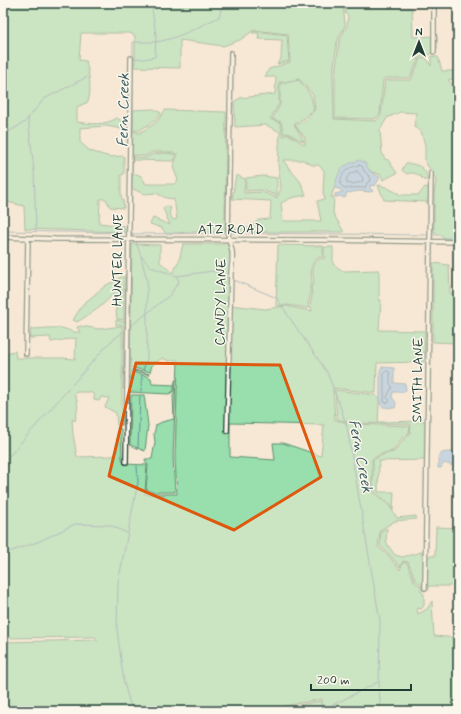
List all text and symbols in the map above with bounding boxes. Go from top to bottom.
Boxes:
north arrow [399,22,439,62]
text: N [415,26,423,40]
water label: Fern Creek [113,72,135,147]
street label: HUNTER LANE [108,214,128,306]
street label: ATZ ROAD [198,221,264,239]
street label: CANDY LANE [211,258,231,346]
street label: SMITH LANE [408,337,428,423]
water label: Fern Creek [343,418,377,495]
scale bar [311,666,411,692]
text: 200 m [317,673,350,689]

